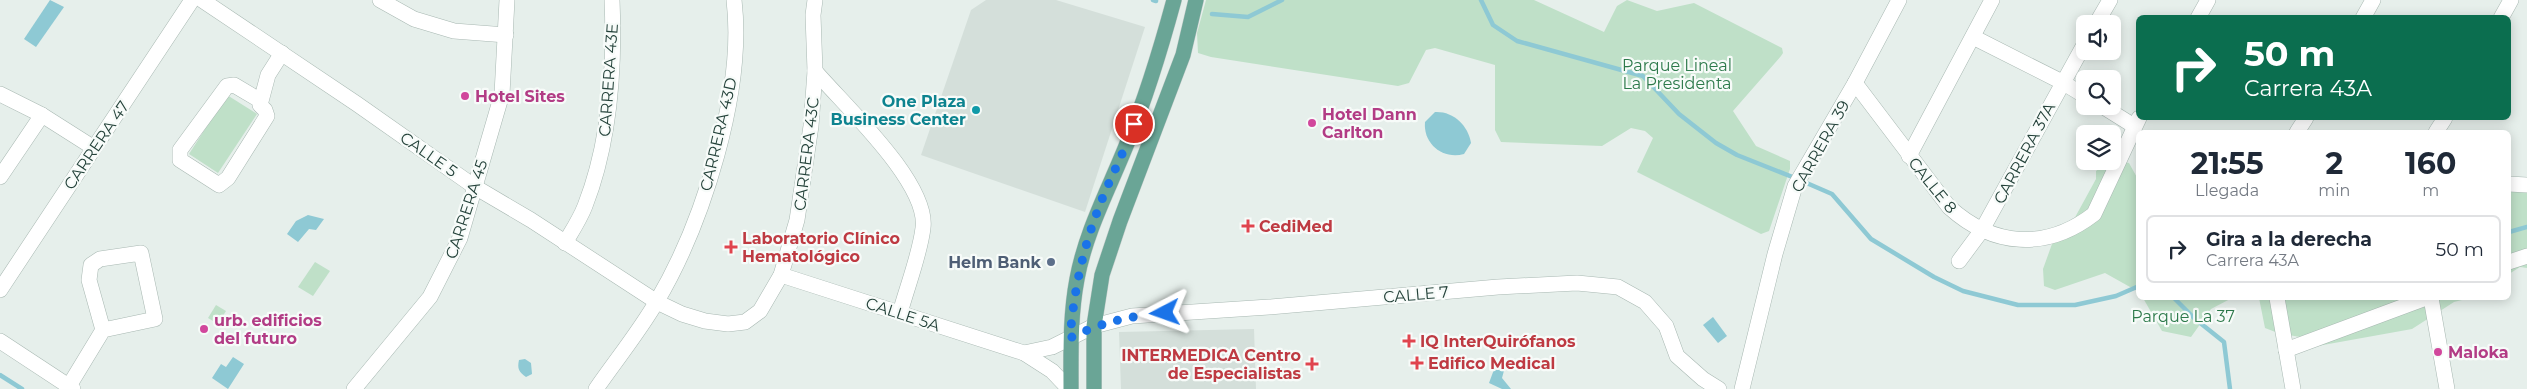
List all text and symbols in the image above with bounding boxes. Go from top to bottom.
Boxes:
map controls [2076,15,2121,170]
button: sound [2076,15,2121,60]
street label: CARRERA 43E [595,23,622,137]
text: 50 m [2244,32,2335,75]
icon: right [2161,35,2226,100]
park label: Parque Lineal La Presidenta [1622,56,1732,93]
button: search [2076,70,2121,115]
street label: CARRERA 43D [696,75,741,193]
text: Carrera 43A [2244,75,2372,102]
place label: Hotel Sites [475,87,565,106]
marker: Hotel Sites [459,90,471,102]
place label: One Plaza Business Center [831,92,966,129]
street label: CARRERA 43C [790,96,823,212]
street label: CARRERA 47 [60,97,133,193]
street label: CARRERA 39 [1787,97,1854,196]
street label: CARRERA 37A [1990,99,2059,207]
pin [1113,103,1155,145]
marker: One Plaza Business Center [970,104,982,116]
place label: Hotel Dann Carlton [1322,105,1417,142]
icon: arrive [1120,110,1148,138]
marker: Hotel Dann Carlton [1306,117,1318,129]
button: layers [2076,125,2121,170]
street label: CALLE 5 [397,128,461,181]
text: 21:55 [2191,145,2264,182]
text: 2 [2325,145,2343,182]
text: 160 [2405,145,2456,182]
street label: CALLE 8 [1904,153,1961,217]
street label: CARRERA 45 [441,157,491,261]
text: Llegada [2195,181,2259,200]
text: min [2318,181,2350,200]
text: m [2422,181,2439,200]
place label: CediMed [1259,217,1333,236]
marker: CediMed [1241,219,1255,233]
text: Gira a la derecha [2206,228,2372,251]
place label: Laboratorio Clínico Hematológico [742,229,900,266]
icon: right [2163,235,2191,263]
text: 50 m [2436,238,2484,261]
marker: Laboratorio Clínico Hematológico [724,240,738,254]
text: Carrera 43A [2206,251,2299,270]
place label: Helm Bank [948,253,1042,272]
marker: Helm Bank [1045,256,1057,268]
street label: CALLE 7 [1382,282,1450,307]
position arrow [1138,286,1190,338]
street label: CALLE 5A [863,294,943,336]
park label: Parque La 37 [2131,307,2235,326]
place label: urb. edificios del futuro [214,311,322,348]
marker: urb. edificios del futuro [198,323,210,335]
place label: IQ InterQuirófanos [1420,332,1576,351]
marker: IQ InterQuirófanos [1402,334,1416,348]
place label: Maloka [2448,343,2509,362]
place label: INTERMEDICA Centro de Especialistas [1121,346,1301,383]
marker: Maloka [2432,346,2444,358]
place label: Edifico Medical [1428,354,1555,373]
marker: Edifico Medical [1410,356,1424,370]
marker: INTERMEDICA Centro de Especialistas [1305,357,1319,371]

